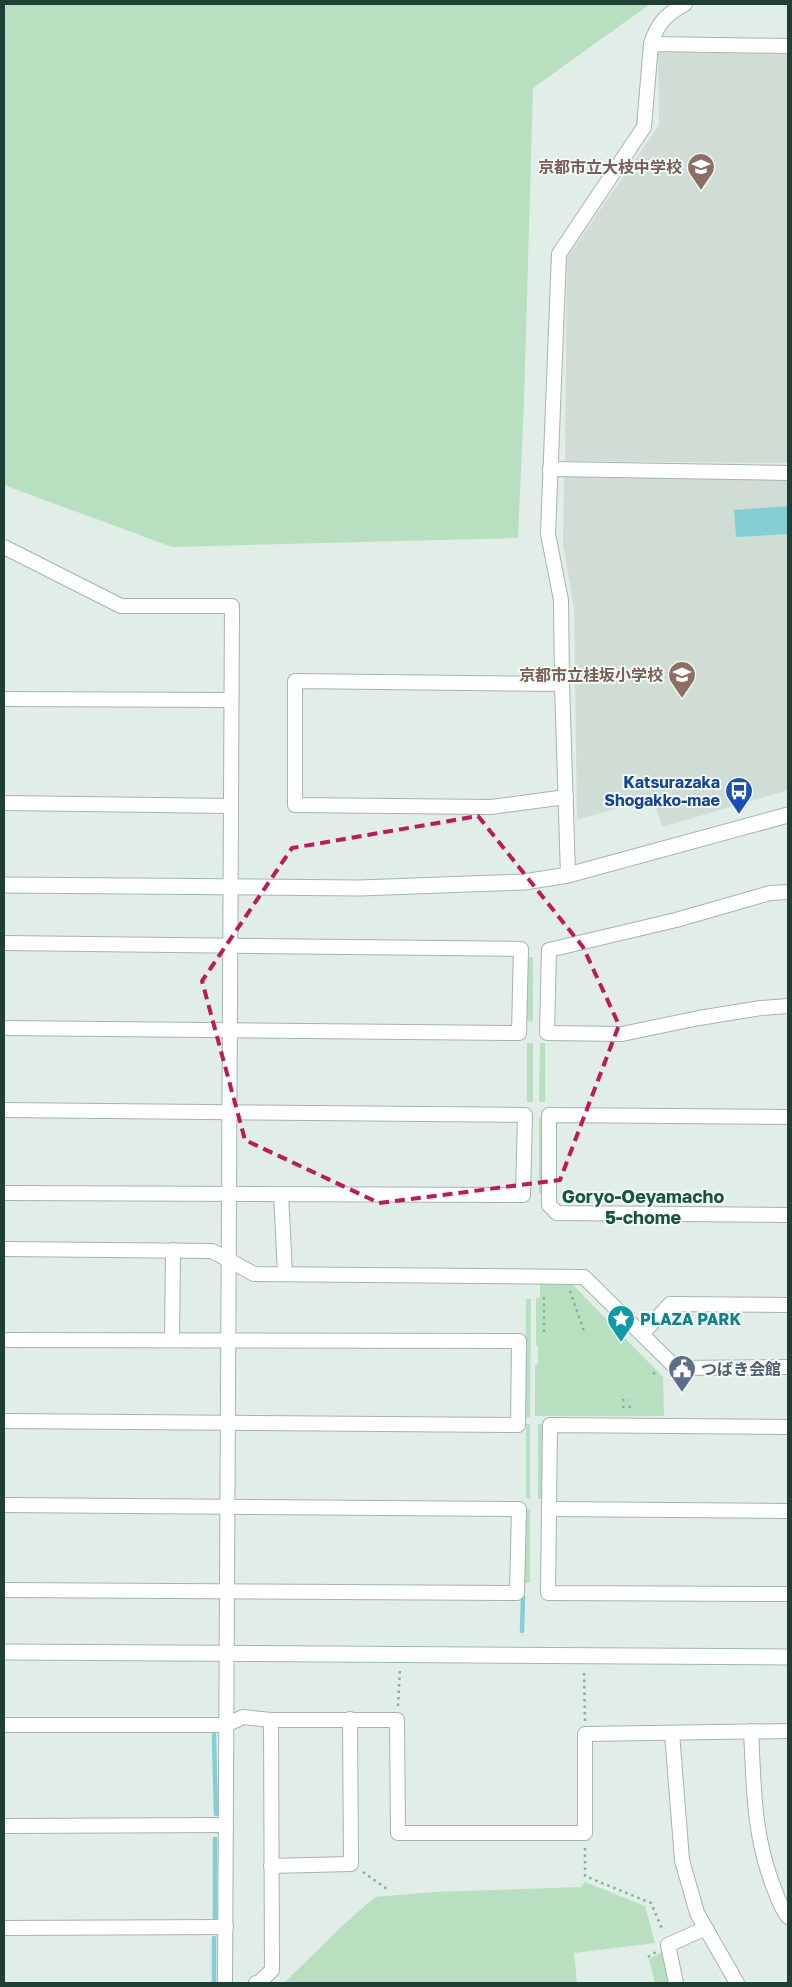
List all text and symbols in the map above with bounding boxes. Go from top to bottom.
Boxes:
school or university icon: 京都市立大枝中学校 [686,152,716,191]
place label: 京都市立大枝中学校 [538,157,682,177]
school or university icon: 京都市立桂坂小学校 [667,660,697,699]
place label: 京都市立桂坂小学校 [519,665,663,685]
place label: Katsurazaka Shogakko-mae [604,772,720,810]
bus stop icon: Katsurazaka Shogakko-mae [724,776,754,815]
district label: Goryo-Oeyamacho 5-chome [562,1185,724,1228]
place icon: PLAZA PARK [606,1304,636,1343]
place label: PLAZA PARK [640,1309,741,1329]
public building icon: つばき会館 [667,1354,697,1393]
place label: つばき会館 [701,1359,781,1379]

